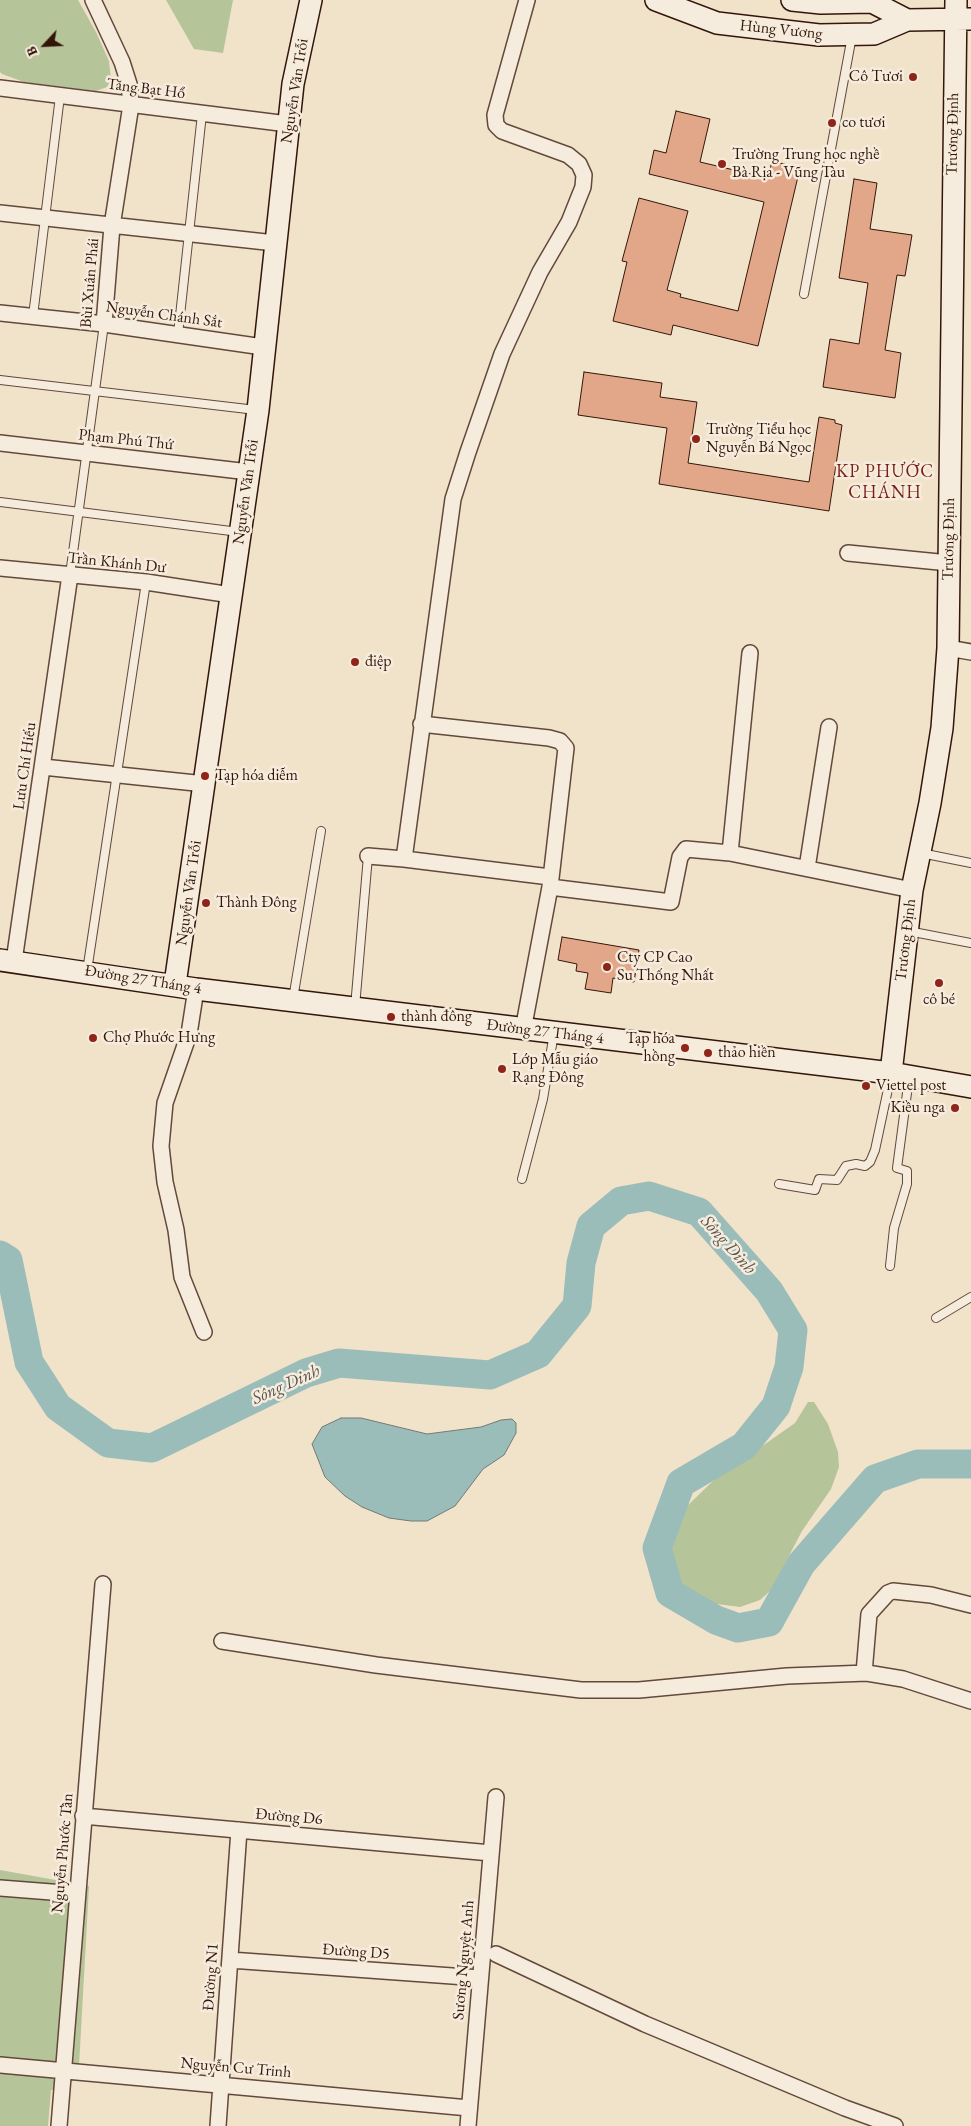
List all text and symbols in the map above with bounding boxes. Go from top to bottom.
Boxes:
street label: Hùng Vương [739,16,823,44]
north arrow [20,20,70,70]
street label: Nguyễn Văn Trỗi [277,37,313,145]
text: B [21,44,41,59]
place label: Cô Tươi [849,67,903,87]
marker: Cô Tươi [907,71,919,83]
street label: Tăng Bạt Hổ [106,75,186,103]
street label: Trương Định [943,92,963,176]
place label: co tươi [842,113,885,133]
marker: co tươi [826,117,838,129]
place label: Trường Trung học nghề Bà Rịa - Vũng Tàu [732,145,879,183]
marker: Trường Trung học nghề Bà Rịa - Vũng Tàu [716,158,728,170]
street label: Bùi Xuân Phái [77,237,103,329]
street label: Nguyễn Chánh Sắt [105,297,223,333]
place label: Trường Tiểu học Nguyễn Bá Ngọc [706,420,812,458]
street label: Phạm Phú Thứ [77,425,175,455]
marker: Trường Tiểu học Nguyễn Bá Ngọc [690,433,702,445]
street label: Nguyễn Văn Trỗi [229,438,263,546]
district label: KP PHƯỚC CHÁNH [835,461,935,504]
street label: Trương Định [939,497,959,581]
street label: Trần Khánh Dư [67,548,167,578]
place label: điệp [365,652,392,672]
marker: điệp [349,656,361,668]
street label: Lưu Chí Hiếu [9,721,41,811]
place label: Tạp hóa diễm [215,766,298,786]
marker: Tạp hóa diễm [199,770,211,782]
street label: Nguyễn Văn Trỗi [172,839,206,947]
place label: Thành Đông [216,893,297,913]
marker: Thành Đông [200,897,212,909]
street label: Trương Định [891,898,921,982]
place label: Cty CP Cao Su Thống Nhất [617,948,714,986]
street label: Đường 27 Tháng 4 [83,961,203,999]
marker: Cty CP Cao Su Thống Nhất [601,961,613,973]
marker: cô bé [933,977,945,989]
place label: cô bé [923,990,955,1010]
place label: thành đông [401,1007,472,1027]
marker: thành đông [385,1011,397,1023]
street label: Đường 27 Tháng 4 [485,1015,605,1049]
place label: Chợ Phước Hưng [103,1028,215,1048]
place label: Tạp hóa hồng [626,1029,675,1067]
marker: Chợ Phước Hưng [87,1032,99,1044]
marker: Tạp hóa hồng [679,1042,691,1054]
place label: thảo hiền [718,1043,776,1063]
marker: thảo hiền [702,1047,714,1059]
place label: Lớp Mẫu giáo Rạng Đông [512,1050,598,1088]
marker: Lớp Mẫu giáo Rạng Đông [496,1063,508,1075]
place label: Viettel post [876,1076,946,1096]
marker: Viettel post [860,1080,872,1092]
place label: Kiều nga [891,1098,945,1118]
marker: Kiều nga [949,1102,961,1114]
water label: Sông Dinh [696,1211,760,1279]
water label: Sông Dinh [249,1360,323,1410]
street label: Nguyễn Phước Tần [48,1792,78,1914]
street label: Đường D6 [255,1804,323,1830]
street label: Sương Nguyệt Anh [449,1899,479,2021]
street label: Đường D5 [322,1940,390,1964]
street label: Đường N1 [199,1942,223,2012]
street label: Nguyễn Cư Trinh [180,2054,292,2082]

